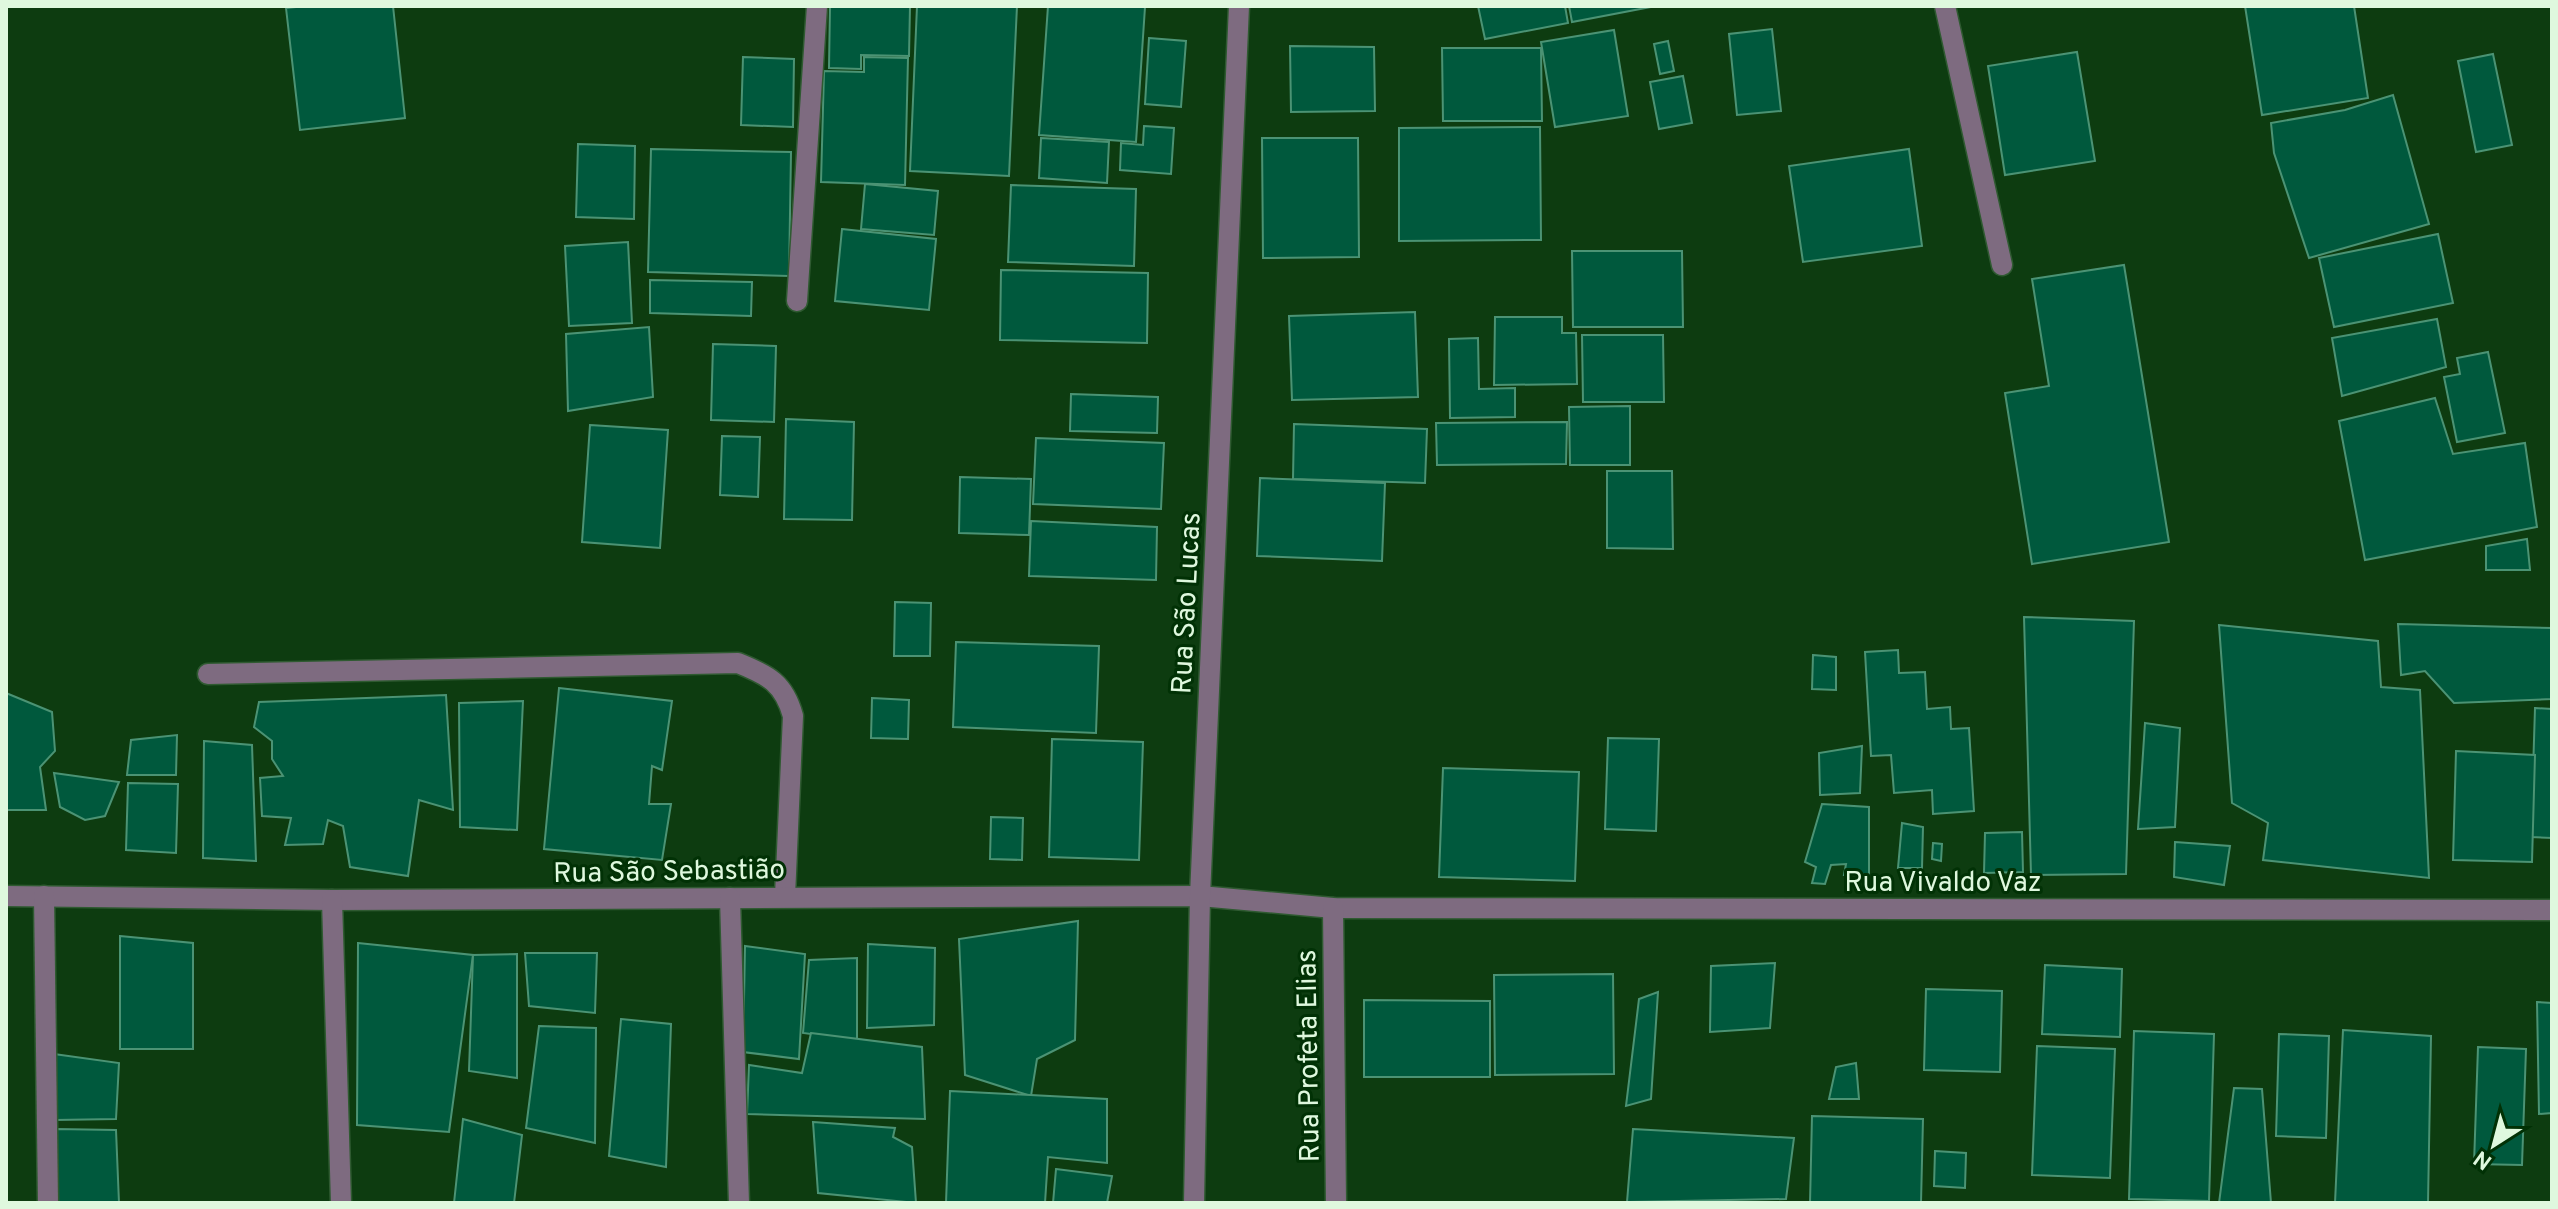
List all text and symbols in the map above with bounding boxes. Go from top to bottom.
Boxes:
street label: Rua São Lucas [1165,511,1211,695]
street label: Rua São Sebastião [553,853,785,893]
street label: Rua Vivaldo Vaz [1844,866,2042,902]
street label: Rua Profeta Elias [1290,949,1330,1163]
north arrow [2454,1105,2534,1185]
text: N [2469,1144,2498,1175]

